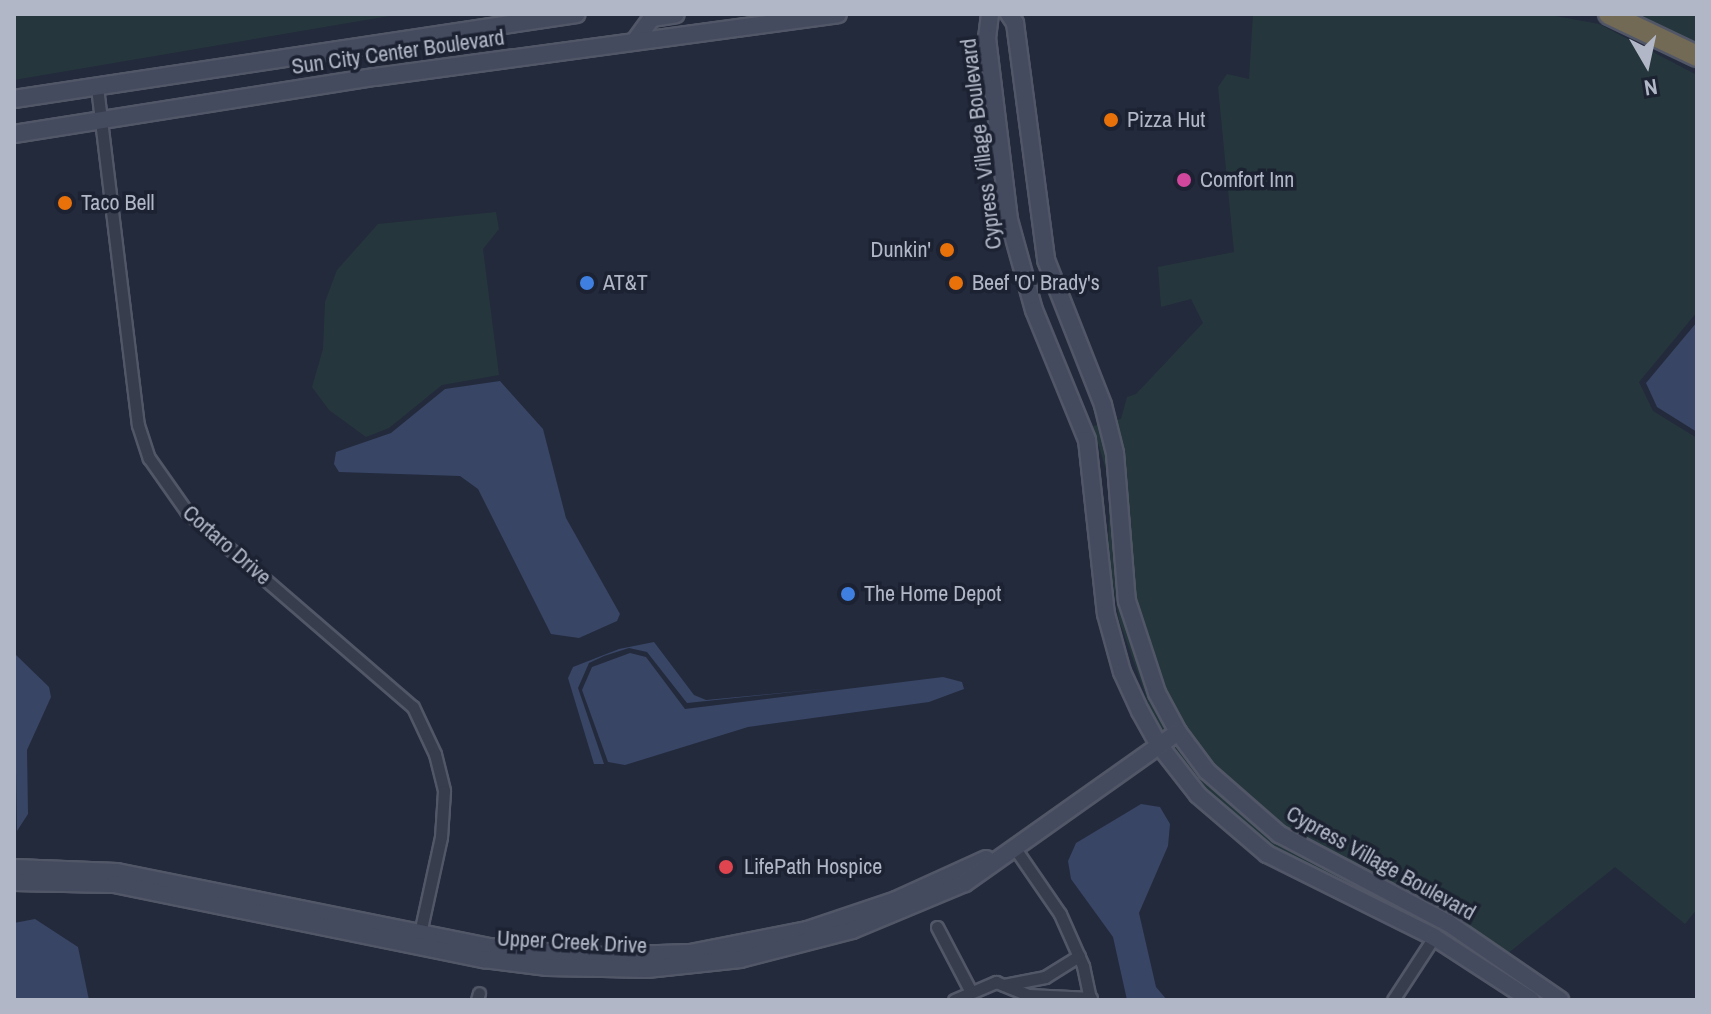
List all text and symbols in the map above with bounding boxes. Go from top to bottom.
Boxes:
street label: Sun City Center Boulevard [290,24,506,80]
north arrow [1607,24,1687,104]
street label: Cypress Village Boulevard [955,37,1007,251]
text: N [1642,72,1660,104]
place label: Pizza Hut [1127,107,1205,133]
marker: Pizza Hut [1102,111,1120,129]
place label: Comfort Inn [1200,167,1294,193]
marker: Comfort Inn [1175,171,1193,189]
place label: Taco Bell [81,190,155,216]
marker: Taco Bell [56,194,74,212]
place label: Dunkin' [870,237,931,263]
marker: Dunkin' [938,241,956,259]
place label: AT&T [603,270,648,296]
place label: Beef 'O' Brady's [972,270,1100,296]
marker: AT&T [578,274,596,292]
marker: Beef 'O' Brady's [947,274,965,292]
street label: Cortaro Drive [177,500,277,590]
place label: The Home Depot [864,581,1001,607]
marker: The Home Depot [839,585,857,603]
street label: Cypress Village Boulevard [1282,800,1480,926]
place label: LifePath Hospice [744,854,882,880]
marker: LifePath Hospice [715,856,737,878]
street label: Upper Creek Drive [496,925,648,959]

